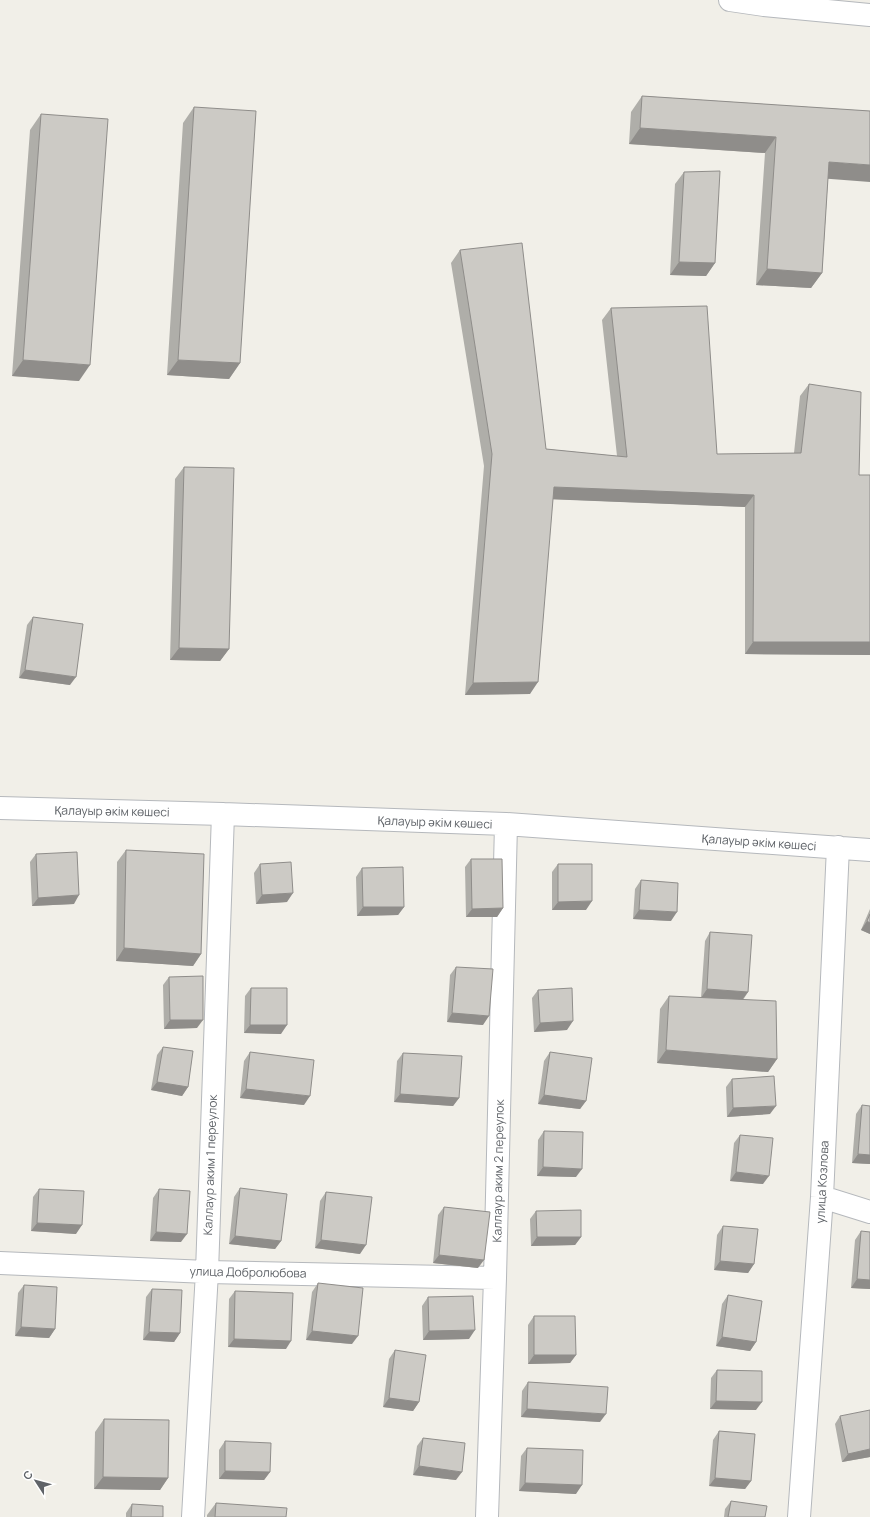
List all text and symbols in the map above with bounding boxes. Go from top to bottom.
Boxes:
street label: Қалауыр әкім көшесі [54,801,170,821]
street label: Қалауыр әкім көшесі [377,811,493,833]
street label: Қалауыр әкім көшесі [701,830,817,854]
street label: Каллаур аким 1 переулок [199,1093,221,1236]
street label: Каллаур аким 2 переулок [488,1098,508,1243]
street label: улица Козлова [811,1140,833,1224]
street label: улица Добролюбова [189,1262,307,1282]
north arrow [16,1461,56,1501]
text: С [19,1467,36,1483]

